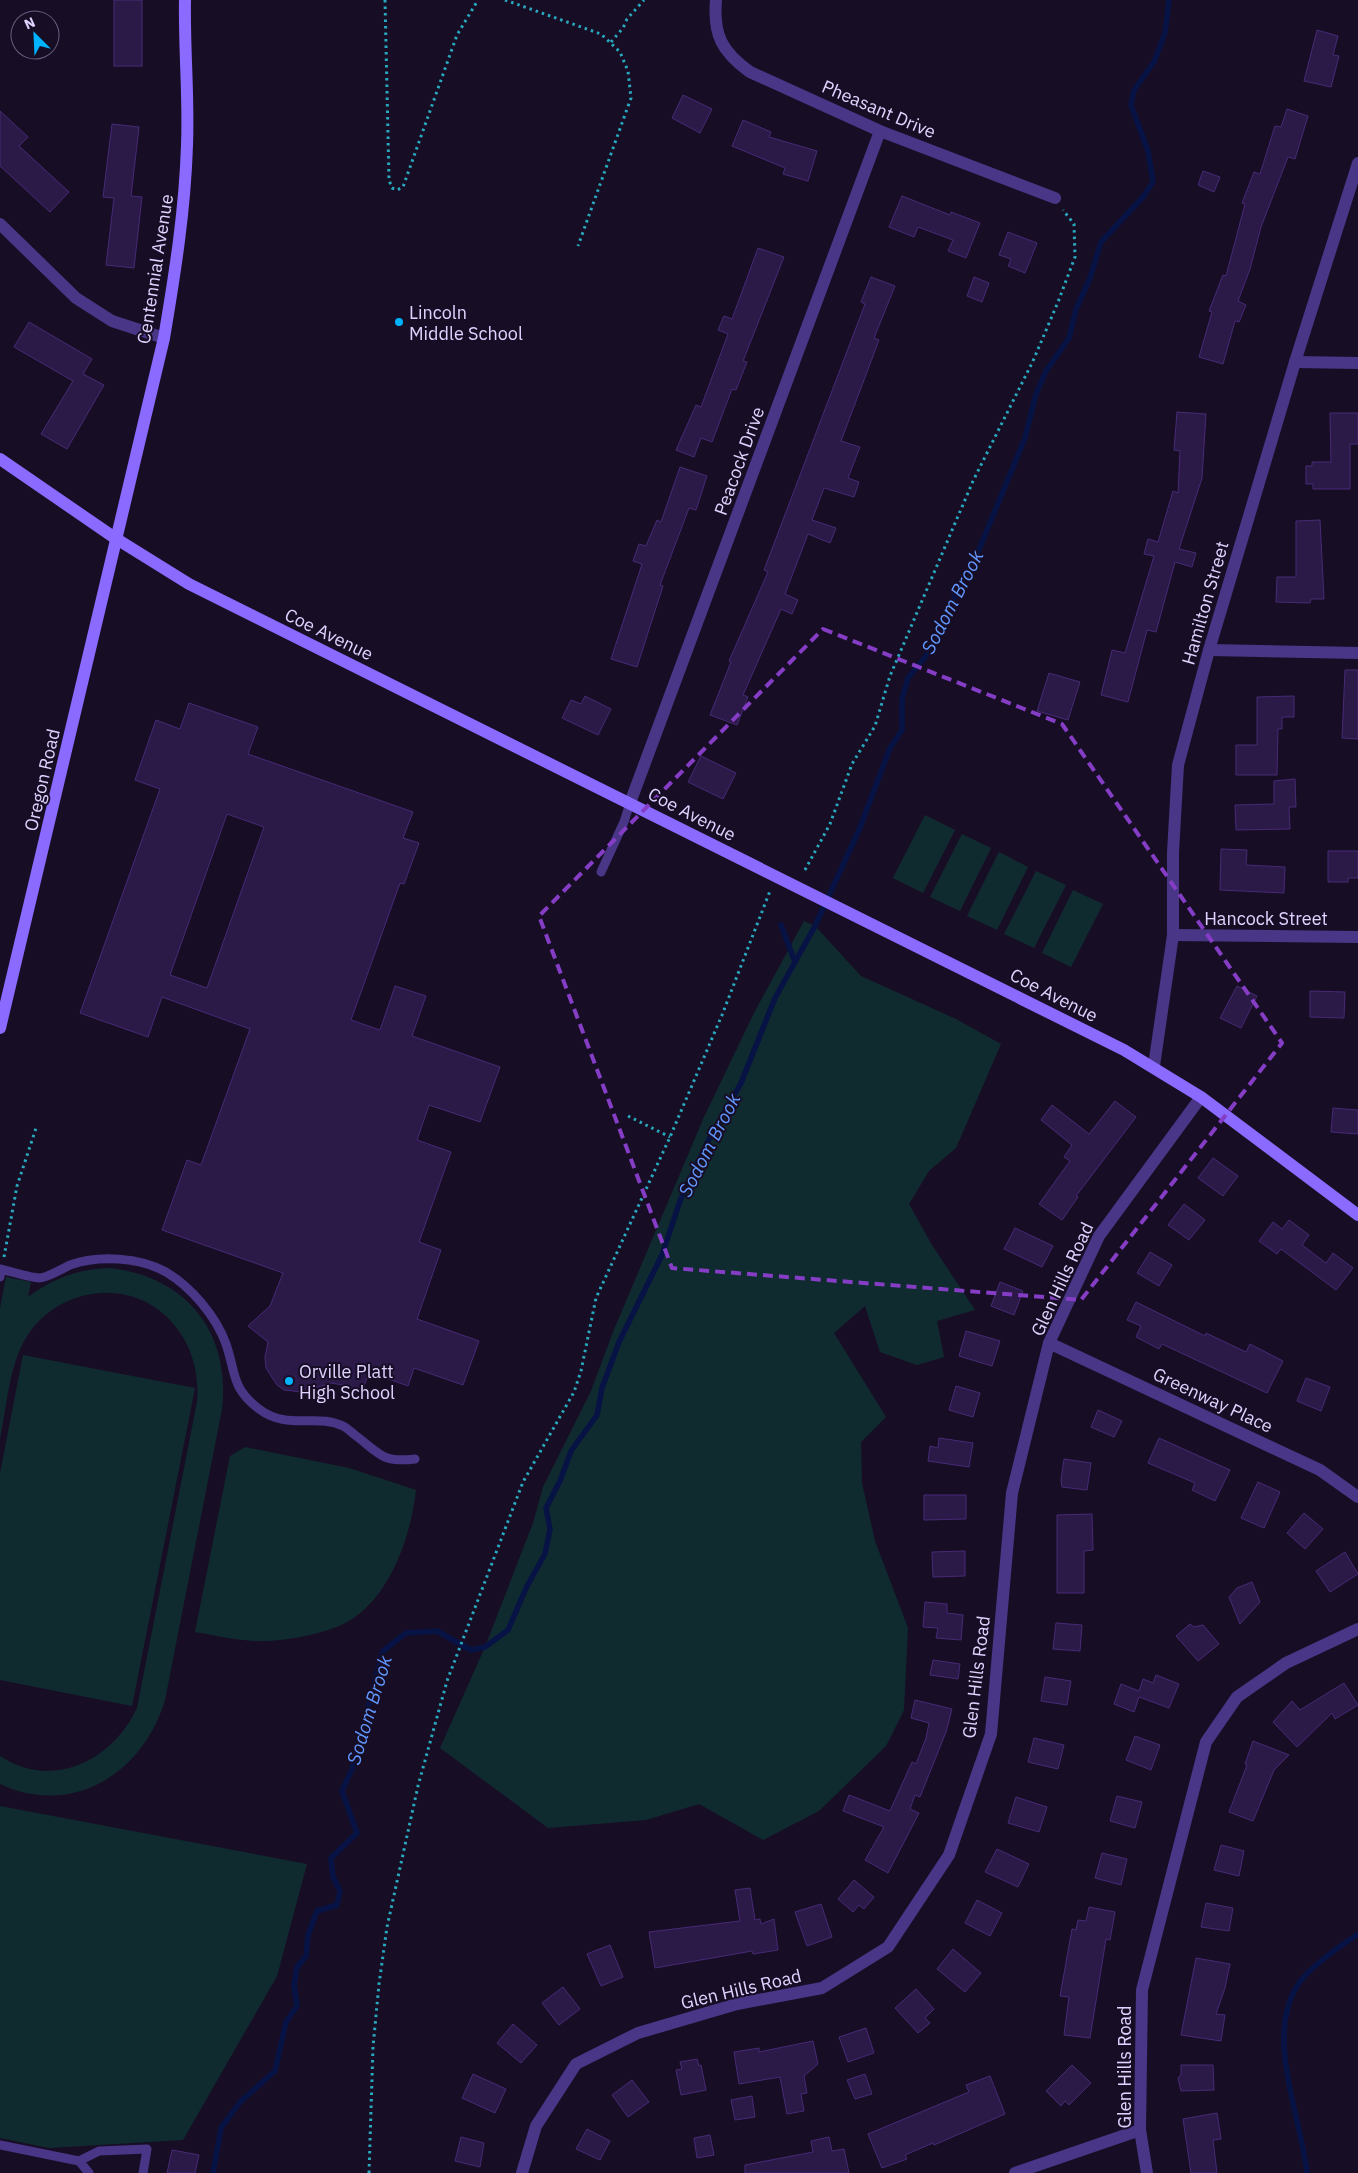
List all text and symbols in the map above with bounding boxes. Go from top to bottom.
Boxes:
north arrow [10,10,60,60]
text: N [21,13,38,33]
street label: Pheasant Drive [819,75,940,143]
street label: Centennial Avenue [132,192,178,345]
place label: Lincoln Middle School [409,301,523,345]
marker: Lincoln Middle School [393,316,405,328]
street label: Peacock Drive [709,404,769,518]
street label: Hamilton Street [1176,539,1234,667]
water label: Sodom Brook [916,545,989,658]
street label: Coe Avenue [281,603,377,665]
street label: Oregon Road [19,727,65,833]
street label: Coe Avenue [644,782,740,846]
street label: Hancock Street [1204,907,1328,930]
street label: Coe Avenue [1006,963,1102,1027]
water label: Sodom Brook [673,1088,746,1201]
street label: Glen Hills Road [1026,1218,1098,1340]
place label: Orville Platt High School [299,1360,395,1404]
street label: Greenway Place [1149,1362,1277,1438]
marker: Orville Platt High School [283,1375,295,1387]
street label: Glen Hills Road [957,1615,995,1739]
water label: Sodom Brook [341,1651,397,1768]
street label: Glen Hills Road [678,1964,804,2014]
street label: Glen Hills Road [1113,2005,1136,2129]

